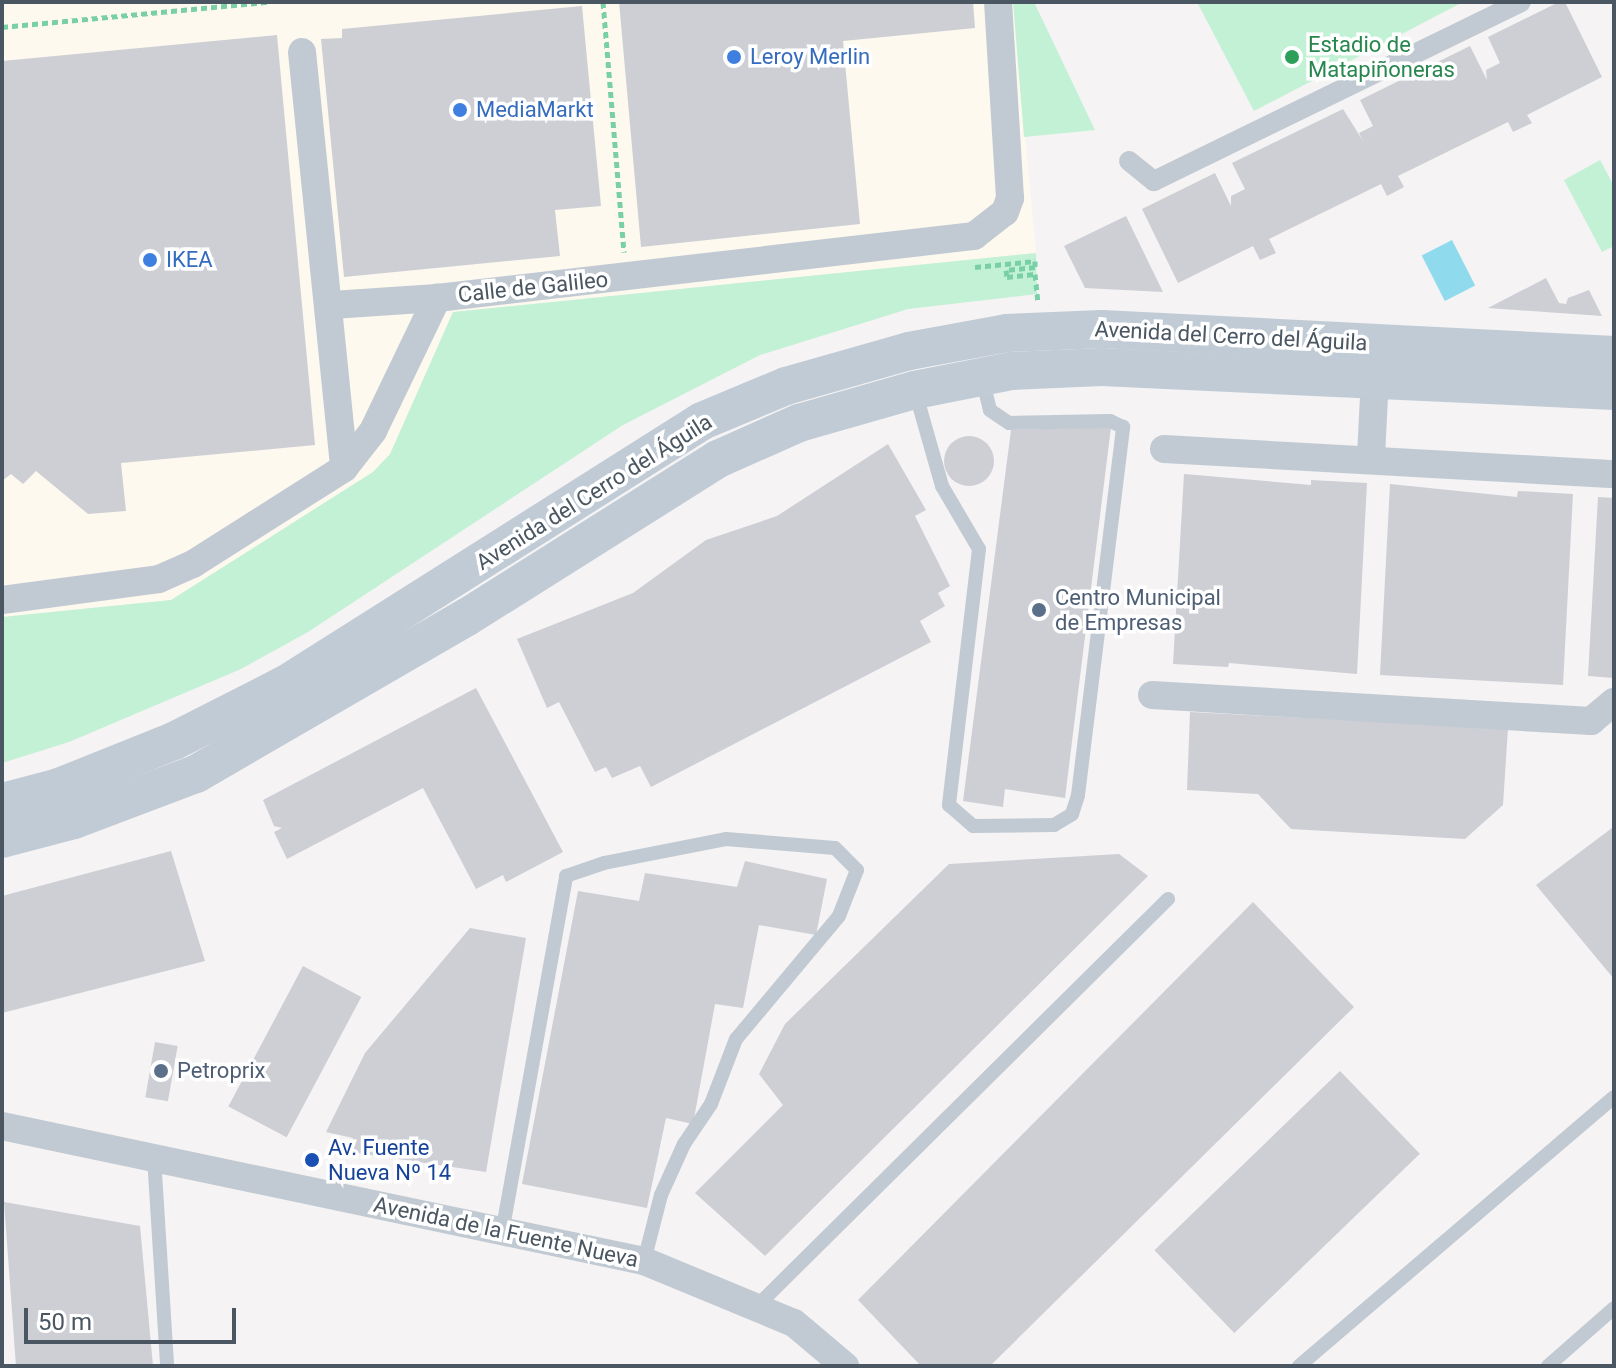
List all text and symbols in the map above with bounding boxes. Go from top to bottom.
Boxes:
place label: Estadio de Matapiñoneras [1308,31,1455,82]
place label: Leroy Merlin [750,44,870,70]
marker: Leroy Merlin [725,48,743,66]
marker: Estadio de Matapiñoneras [1283,48,1301,66]
place label: MediaMarkt [476,97,594,123]
marker: MediaMarkt [451,101,469,119]
place label: IKEA [166,247,213,273]
marker: IKEA [141,251,159,269]
street label: Calle de Galileo [457,266,609,308]
street label: Avenida del Cerro del Águila [1094,316,1368,356]
street label: Avenida del Cerro del Águila [471,408,717,576]
place label: Centro Municipal de Empresas [1055,584,1221,636]
marker: Centro Municipal de Empresas [1030,601,1048,619]
place label: Petroprix [177,1058,265,1084]
marker: Petroprix [152,1062,170,1080]
place label: Av. Fuente Nueva Nº 14 [328,1134,451,1186]
marker: Av. Fuente Nueva Nº 14 [303,1151,321,1169]
street label: Avenida de la Fuente Nueva [371,1191,641,1273]
scale bar [28,1292,240,1342]
text: 50 m [38,1308,92,1336]

